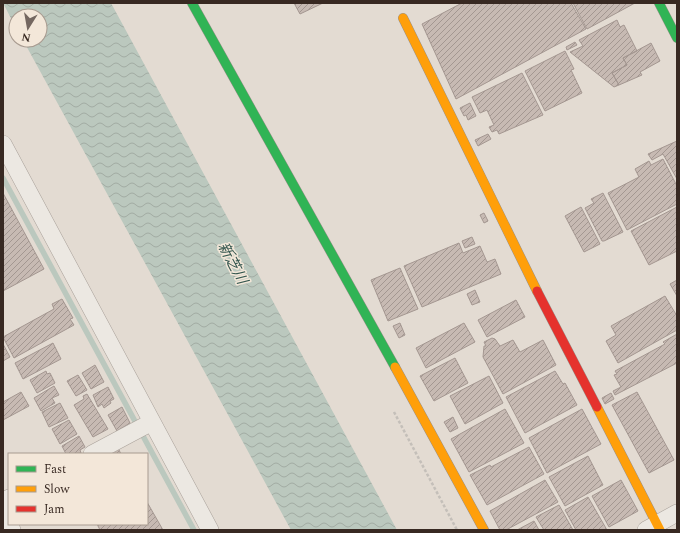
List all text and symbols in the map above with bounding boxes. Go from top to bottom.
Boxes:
north arrow [8,8,48,48]
text: N [20,28,32,47]
water label: 新芝川 [212,238,254,290]
legend [8,453,148,525]
text: Fast [44,460,66,479]
text: Slow [44,480,70,499]
text: Jam [44,500,65,519]

